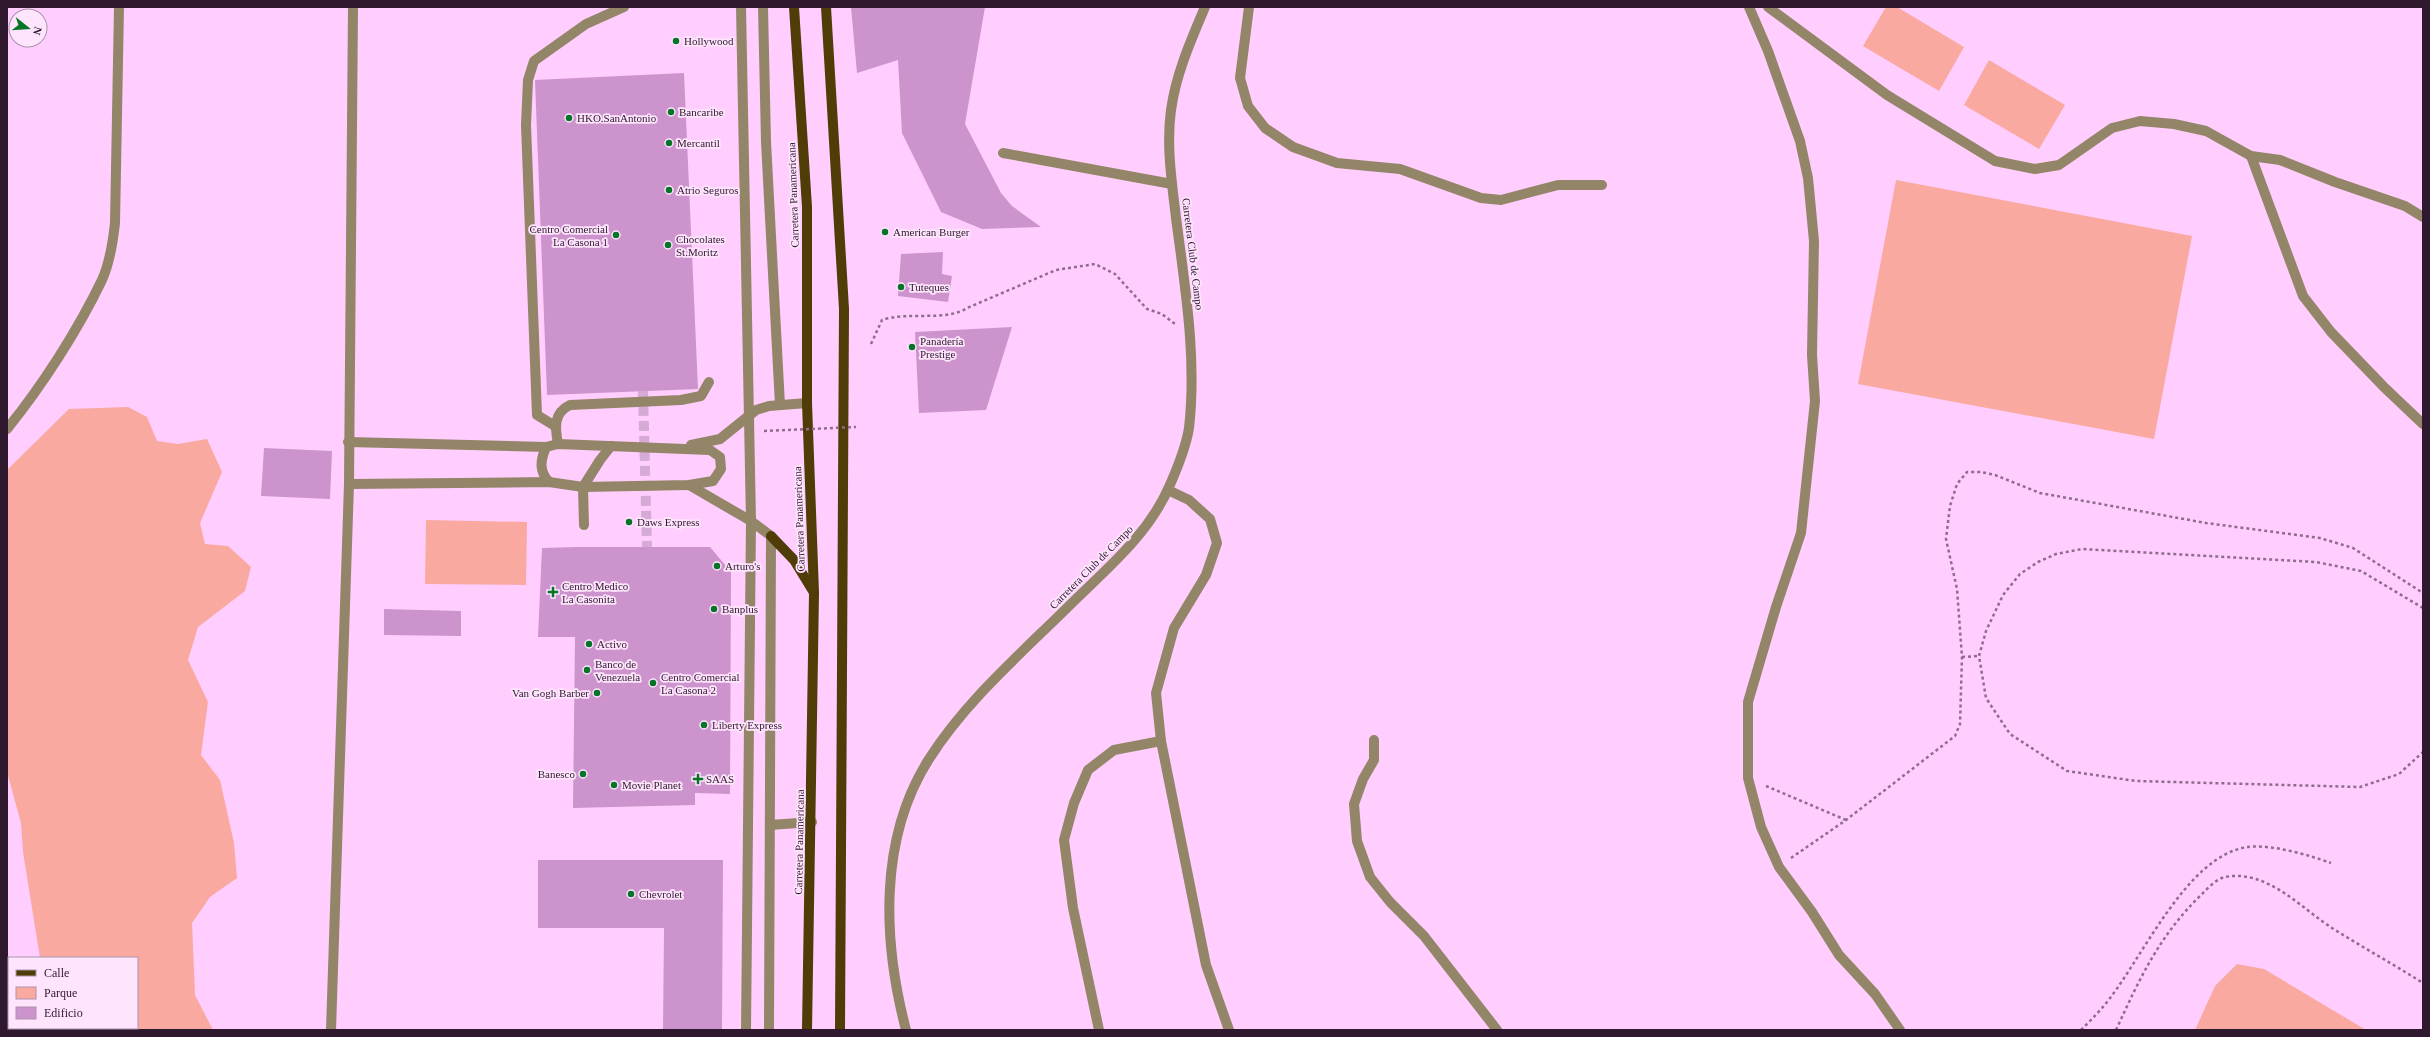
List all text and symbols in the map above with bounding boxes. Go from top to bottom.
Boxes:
north arrow [8,8,48,48]
text: N [31,25,44,37]
place label: Hollywood [684,35,734,47]
marker: Hollywood [671,36,681,46]
place label: Bancaribe [679,106,724,118]
marker: Bancaribe [666,107,676,117]
place label: HKO.SanAntonio [577,112,657,124]
marker: HKO.SanAntonio [564,113,574,123]
place label: Mercantil [677,137,720,149]
marker: Mercantil [664,138,674,148]
street label: Carretera Panamericana [785,142,801,248]
place label: Atrio Seguros [677,184,738,196]
marker: Atrio Seguros [664,185,674,195]
street label: Carretera Club de Campo [1180,197,1206,311]
place label: Centro Comercial La Casona 1 [529,223,608,248]
place label: American Burger [893,226,970,238]
marker: American Burger [880,227,890,237]
marker: Centro Comercial La Casona 1 [611,230,621,240]
place label: Chocolates St.Moritz [676,233,725,258]
marker: Chocolates St.Moritz [663,240,673,250]
place label: Tuteques [909,281,949,293]
marker: Tuteques [896,282,906,292]
place label: Panadería Prestige [920,335,963,360]
marker: Panadería Prestige [907,342,917,352]
street label: Carretera Panamericana [791,466,807,572]
place label: Daws Express [637,516,700,528]
marker: Daws Express [624,517,634,527]
street label: Carretera Club de Campo [1047,523,1135,611]
place label: Arturo's [725,560,761,572]
marker: Arturo's [712,561,722,571]
place label: Centro Medico La Casonita [562,580,629,605]
marker: Centro Medico La Casonita [547,586,559,598]
place label: Banplus [722,603,758,615]
marker: Banplus [709,604,719,614]
place label: Activo [597,638,627,650]
marker: Activo [584,639,594,649]
place label: Banco de Venezuela [595,658,640,683]
marker: Banco de Venezuela [582,665,592,675]
place label: Centro Comercial La Casona 2 [661,671,740,696]
marker: Centro Comercial La Casona 2 [648,678,658,688]
place label: Van Gogh Barber [512,687,589,699]
marker: Van Gogh Barber [592,688,602,698]
place label: Liberty Express [712,719,782,731]
marker: Liberty Express [699,720,709,730]
place label: Banesco [538,768,575,780]
marker: Banesco [578,769,588,779]
place label: SAAS [706,773,734,785]
marker: SAAS [693,774,703,784]
place label: Movie Planet [622,779,681,791]
marker: Movie Planet [609,780,619,790]
street label: Carretera Panamericana [792,789,806,895]
place label: Chevrolet [639,888,682,900]
marker: Chevrolet [626,889,636,899]
legend [8,957,138,1029]
text: Calle [44,966,69,980]
text: Parque [44,986,77,1000]
text: Edificio [44,1006,83,1020]

